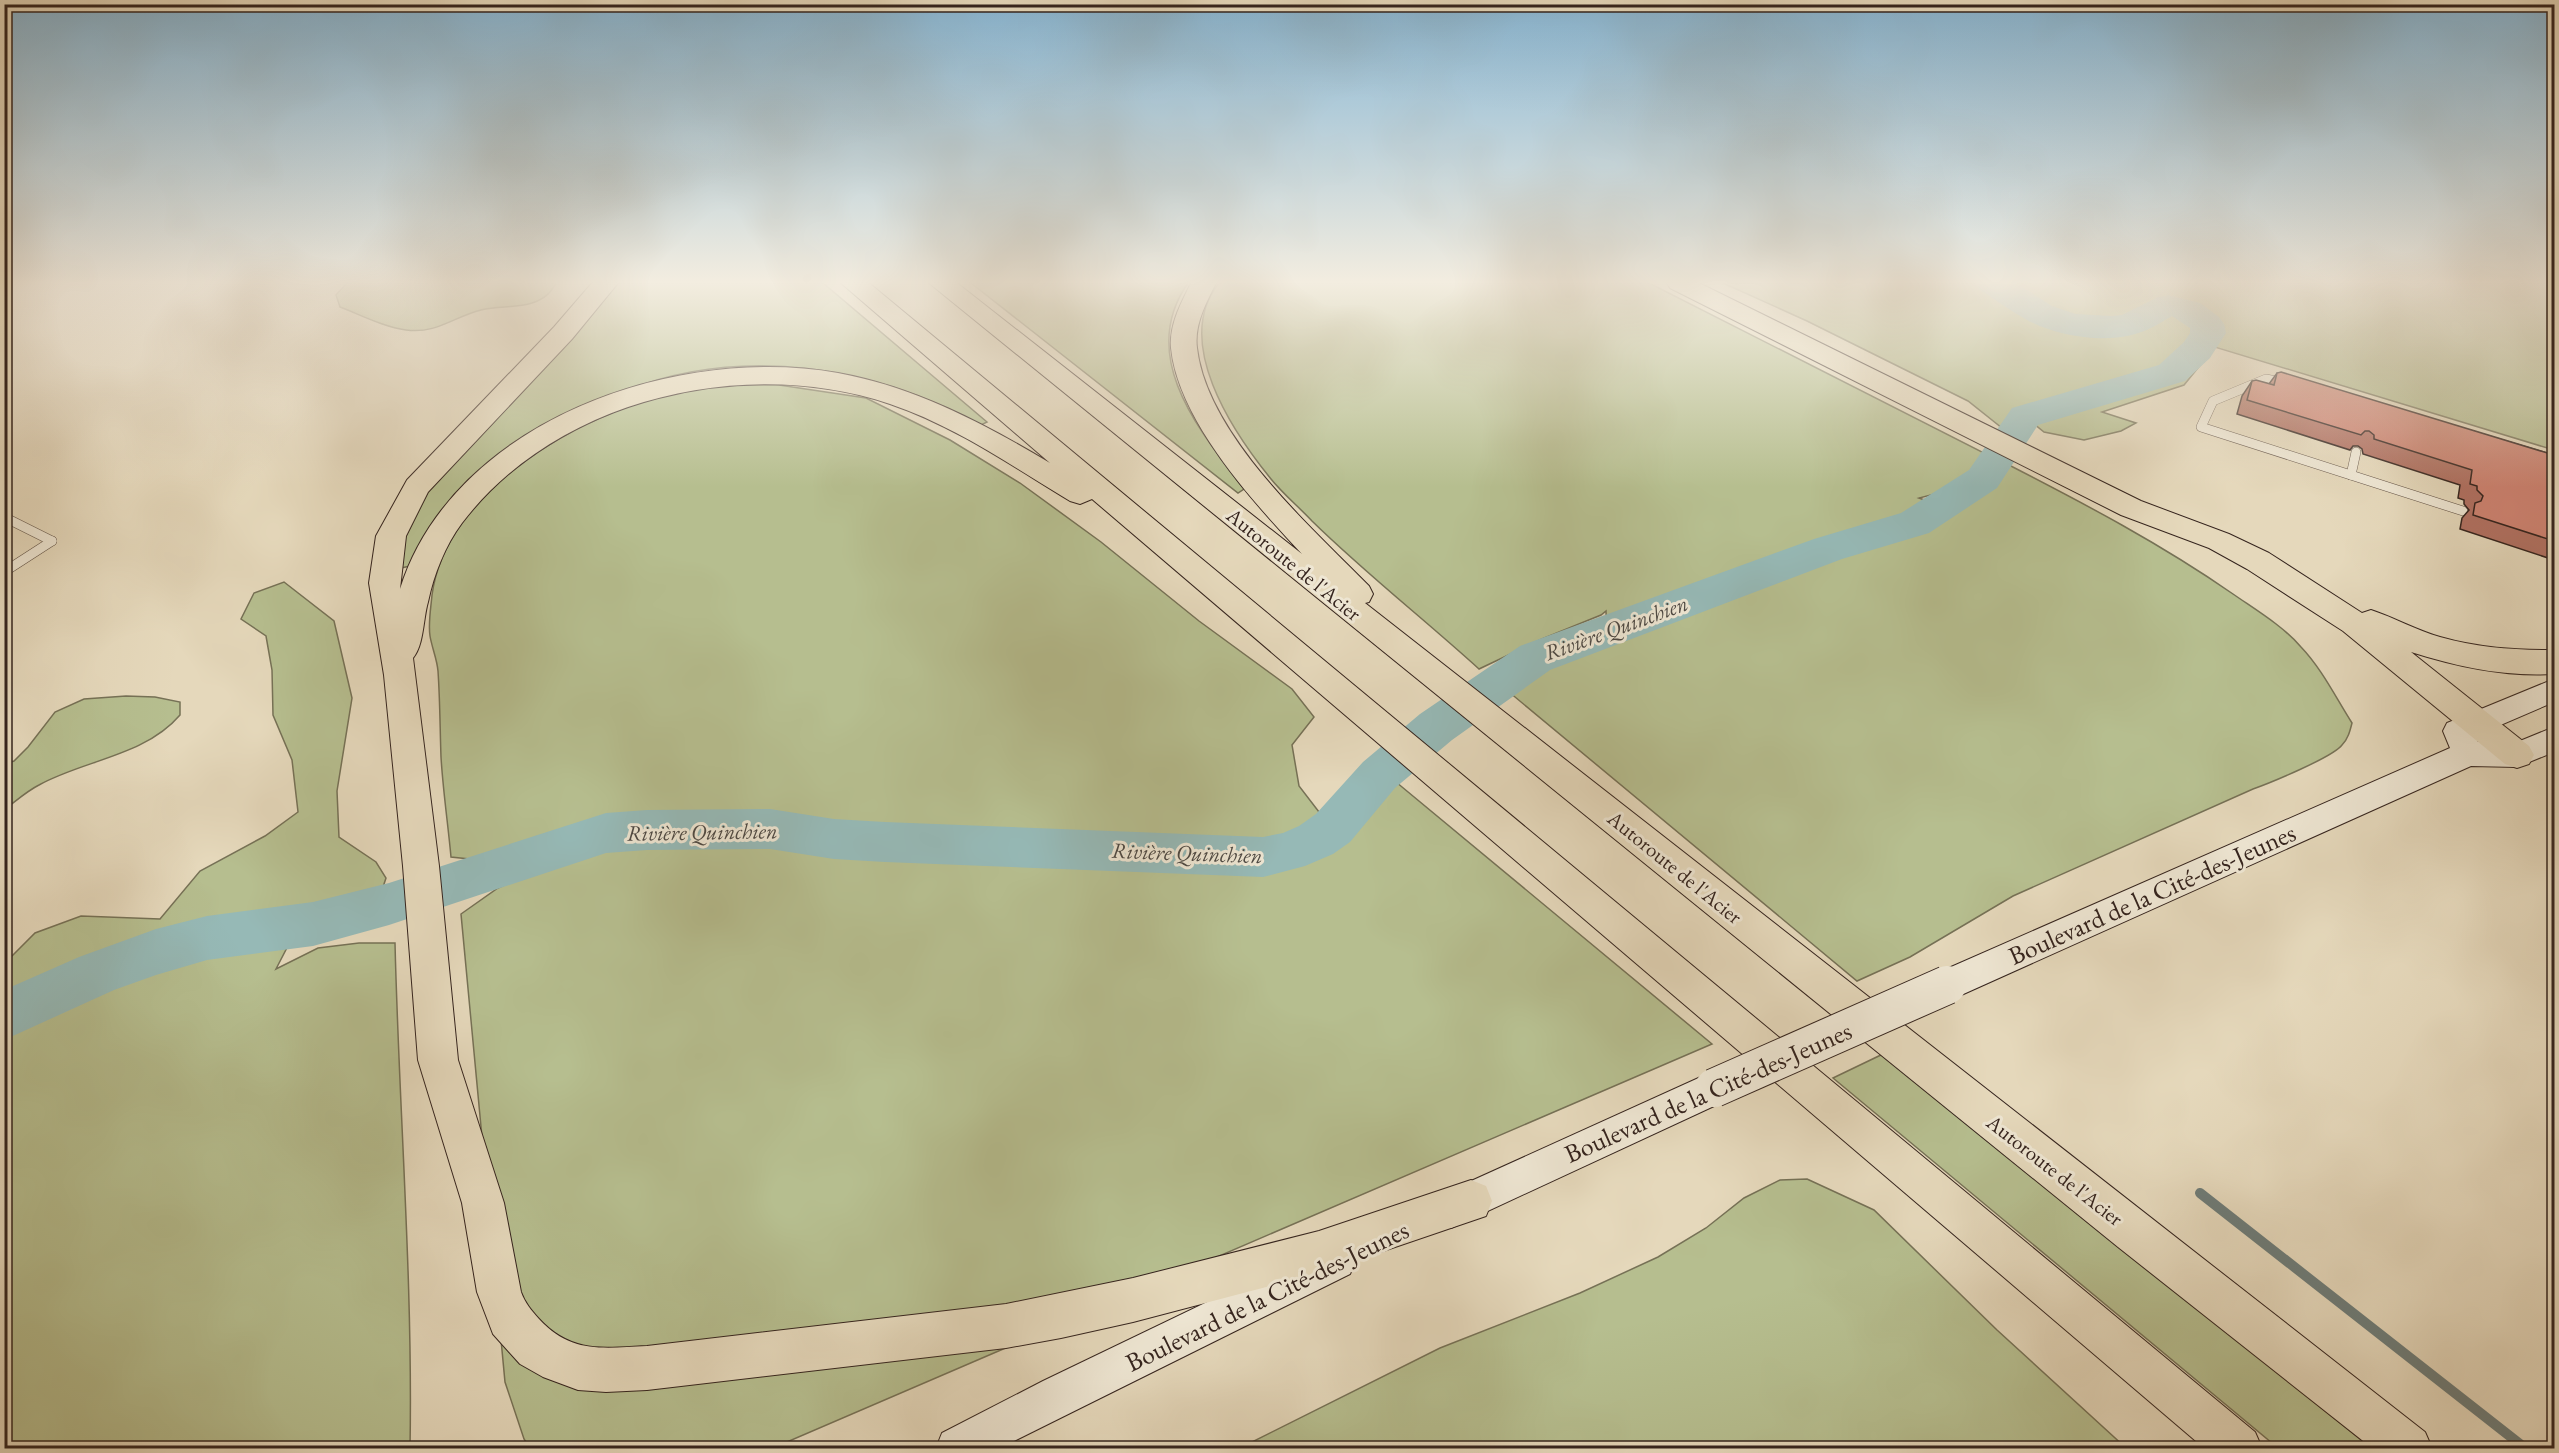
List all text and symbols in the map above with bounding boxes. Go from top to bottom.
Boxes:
street label: Autoroute de l'Acier [1220,501,1367,627]
water label: Rivière Quinchien [1540,589,1692,667]
street label: Autoroute de l'Acier [1601,804,1748,930]
street label: Boulevard de la Cité-des-Jeunes [2003,815,2301,973]
water label: Rivière Quinchien [626,816,778,848]
water label: Rivière Quinchien [1111,836,1263,870]
street label: Boulevard de la Cité-des-Jeunes [1559,1013,1857,1171]
street label: Autoroute de l'Acier [1981,1108,2129,1232]
street label: Boulevard de la Cité-des-Jeunes [1120,1213,1414,1379]

